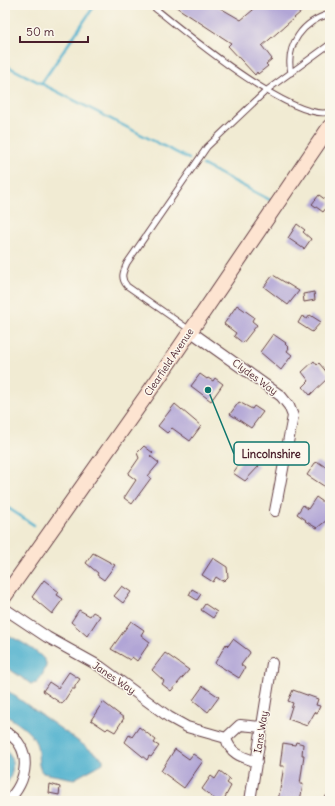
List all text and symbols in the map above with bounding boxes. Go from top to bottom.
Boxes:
scale bar [20,18,88,44]
text: 50 m [26,24,55,39]
street label: Clearfield Avenue [142,326,196,398]
street label: Clydes Way [230,356,280,398]
callout: Lincolnshire [234,442,309,465]
text: Lincolnshire [241,447,301,461]
street label: Janes Way [90,659,138,697]
street label: Ians Way [251,710,271,754]

